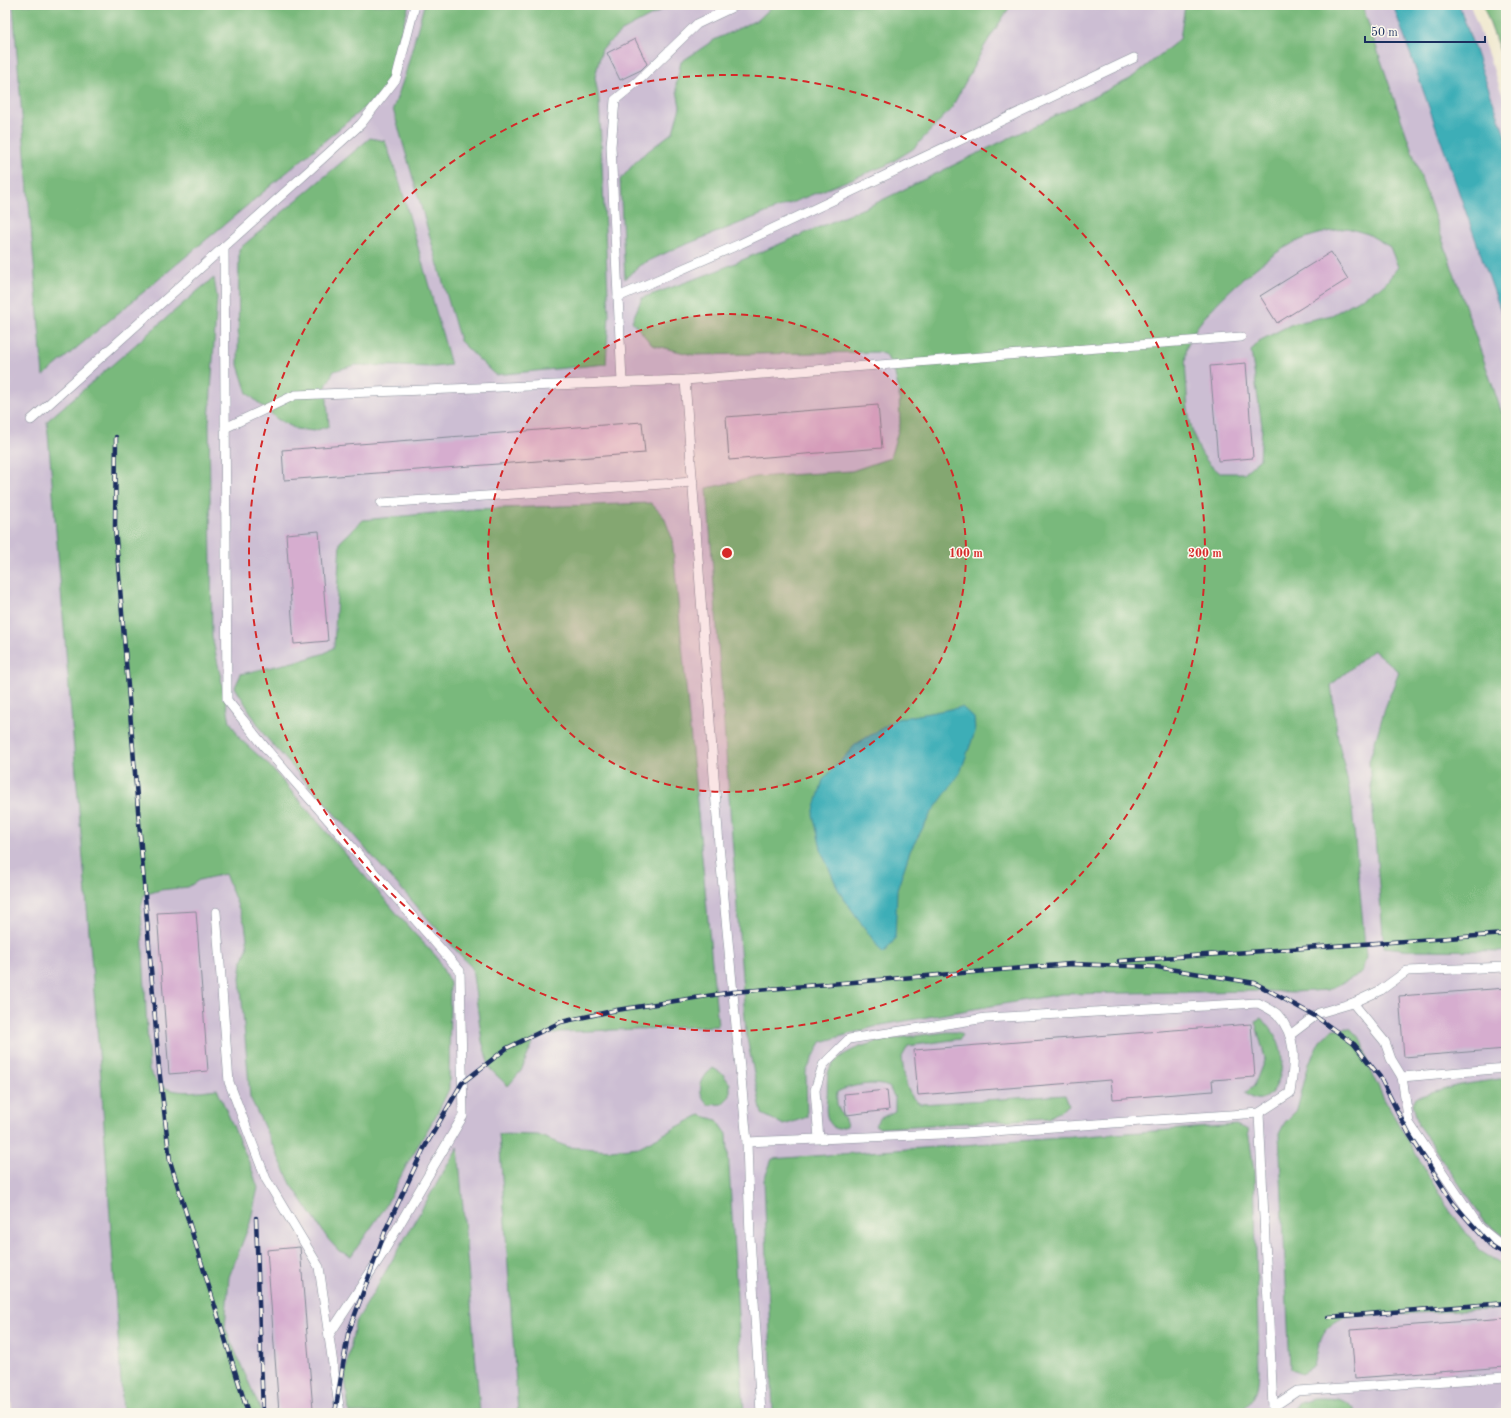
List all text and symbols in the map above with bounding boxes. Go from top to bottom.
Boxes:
scale bar [1365,18,1485,44]
text: 50 m [1371,26,1398,39]
centre of rings [720,546,734,560]
text: 100 m [949,548,983,560]
text: 200 m [1188,548,1222,560]

